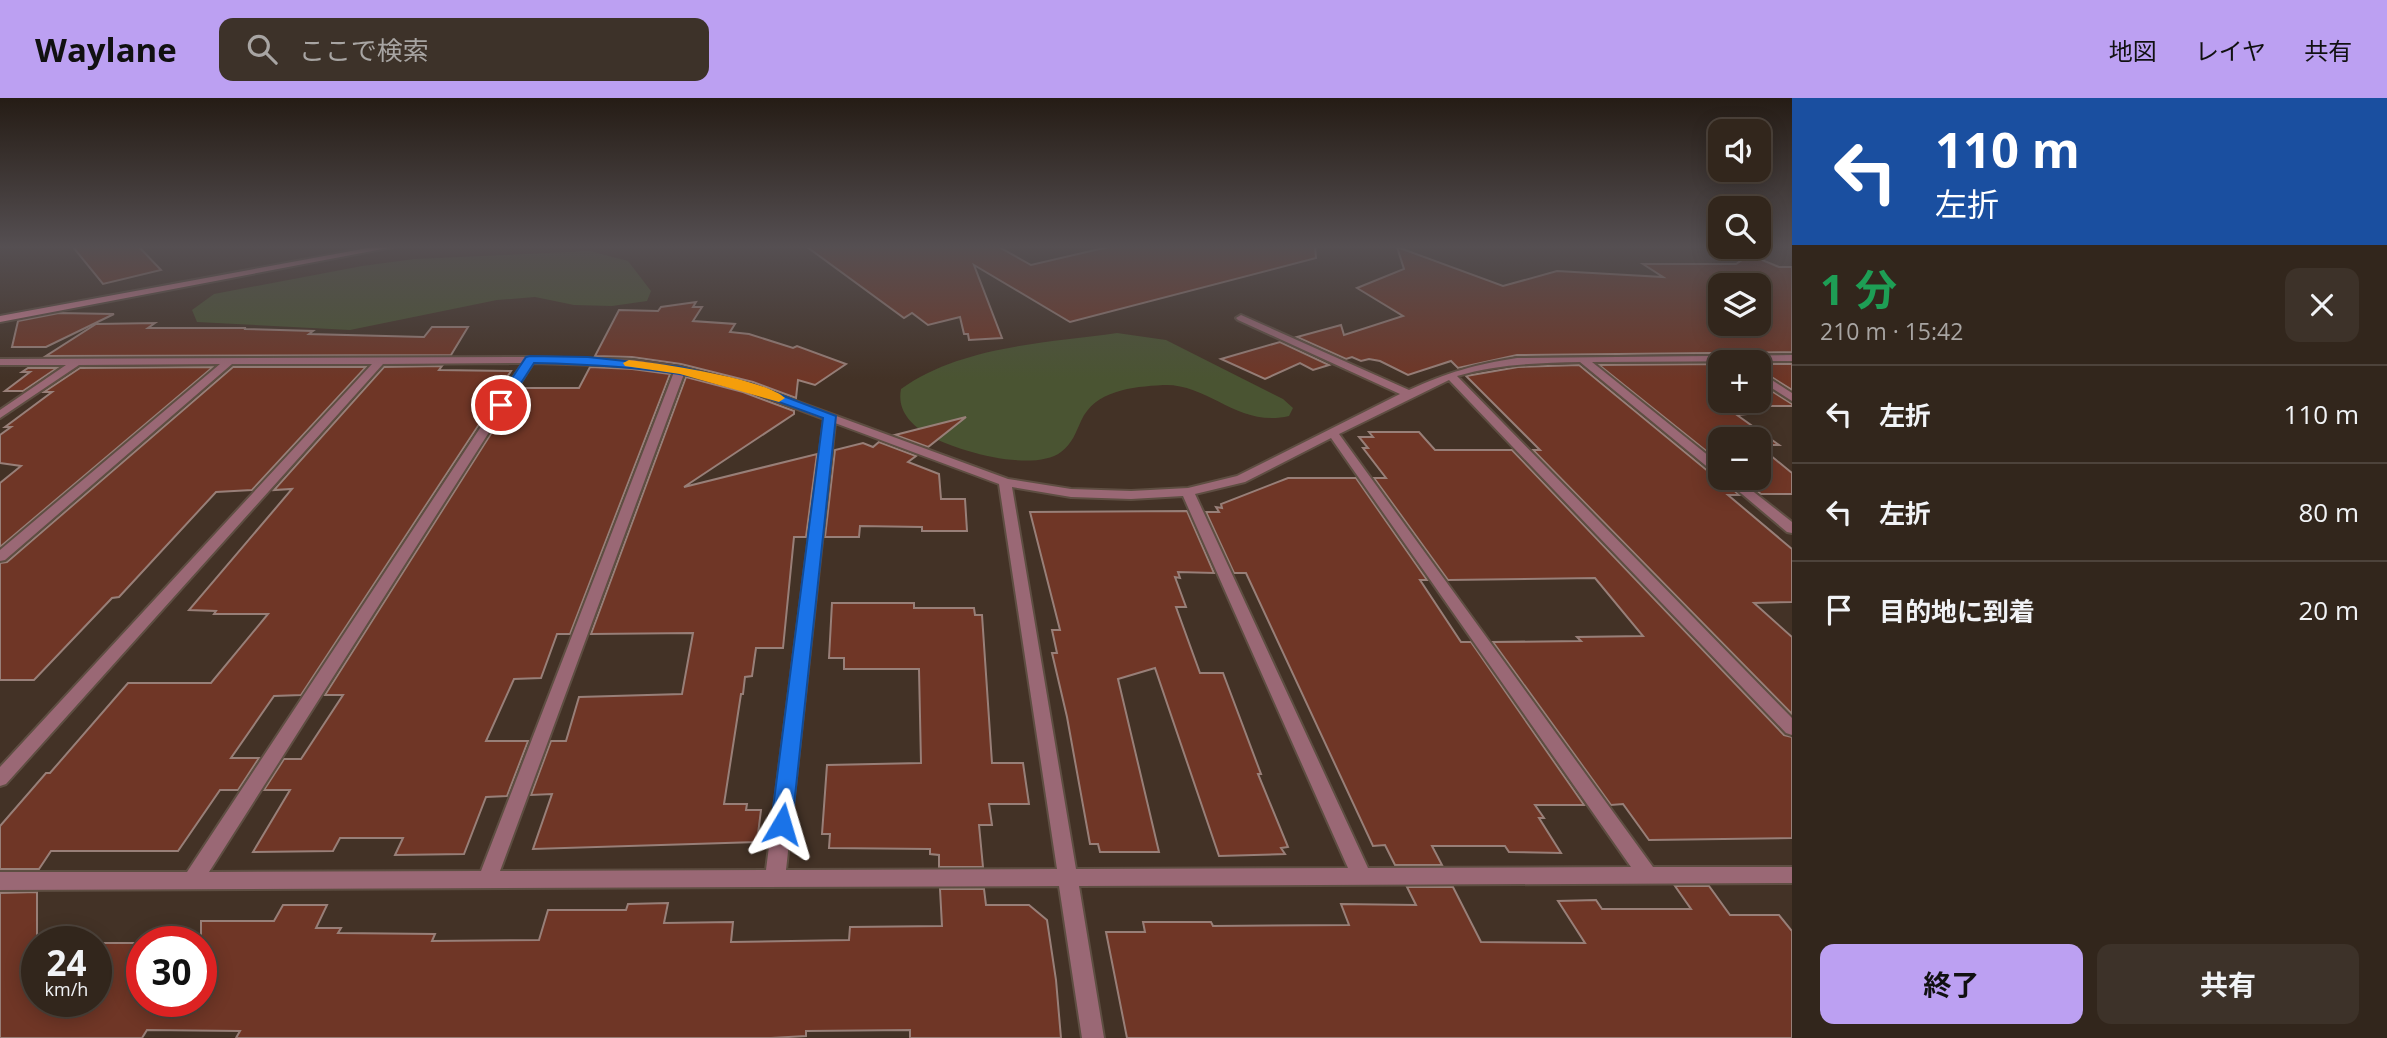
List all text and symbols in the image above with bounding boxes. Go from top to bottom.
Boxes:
search box [219,18,709,81]
text: Waylane [35,27,177,72]
icon: search [243,30,281,68]
text: ここで検索 [299,32,429,68]
text: 地図 [2109,34,2157,67]
text: レイヤ [2195,34,2266,67]
text: 共有 [2304,34,2352,67]
text: 110 m [1935,116,2080,182]
map controls [1708,119,1771,490]
button: sound [1708,119,1771,182]
icon: left [1820,126,1911,217]
text: 左折 [1935,182,1999,225]
button: search [1708,196,1771,259]
text: 1 分 [1820,260,1897,317]
button: close [2285,268,2359,342]
button: layers [1708,273,1771,336]
text: 210 m · 15:42 [1820,315,1963,347]
button: + [1708,350,1771,413]
pin [471,375,531,435]
icon: arrive [482,386,520,424]
icon: left [1820,395,1858,433]
text: 110 m [2284,396,2359,432]
text: 左折 [1879,397,1931,433]
button: − [1708,427,1771,490]
icon: left [1820,493,1858,531]
text: 80 m [2298,494,2359,530]
text: 左折 [1879,495,1931,531]
icon: arrive [1820,591,1858,629]
text: 20 m [2298,592,2359,628]
text: 目的地に到着 [1879,593,2035,629]
position arrow [745,787,819,861]
speed limit sign: 30 [126,926,217,1017]
text: 24 [46,939,87,986]
button: 終了 [1820,944,2083,1024]
button: 共有 [2097,944,2359,1024]
text: km/h [45,977,88,1001]

